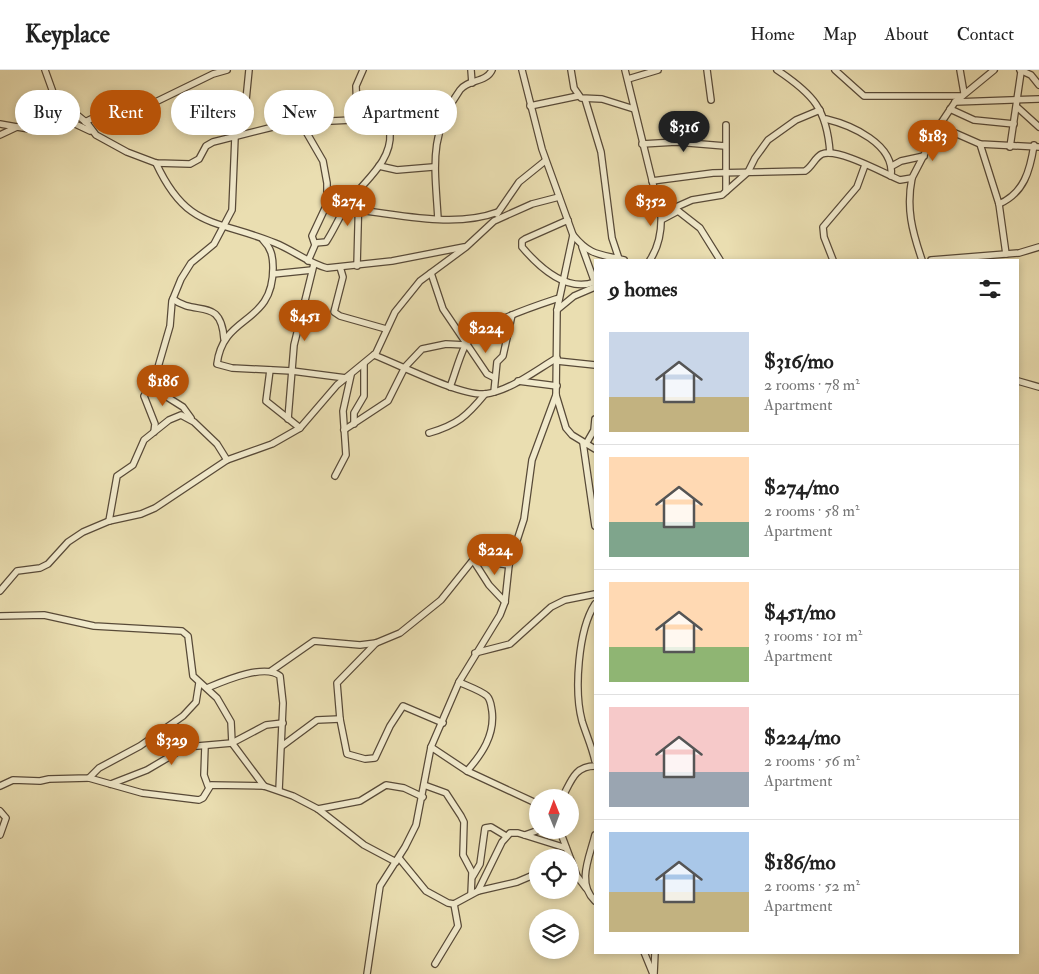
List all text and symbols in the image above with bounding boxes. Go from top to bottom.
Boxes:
text: Keyplace [25,19,110,50]
text: Home [750,23,795,46]
text: Map [823,23,857,46]
text: About [885,23,929,46]
text: Contact [957,23,1014,46]
chip: Buy [15,90,80,135]
chip: Rent [90,90,161,135]
chip: Filters [171,90,254,135]
chip: New [264,90,334,135]
chip: Apartment [344,90,457,135]
pin: $316 [654,111,714,153]
text: $316 [670,117,698,137]
pin: $183 [903,119,963,162]
text: $183 [919,126,947,146]
pin: $274 [318,184,378,227]
pin: $352 [621,184,681,227]
text: $274 [332,191,364,211]
text: $352 [636,191,666,211]
icon: filters [976,275,1004,303]
text: 9 homes [609,276,678,303]
pin: $451 [275,300,335,342]
text: $451 [290,306,320,326]
pin: $224 [456,312,516,354]
text: $224 [469,318,503,338]
text: $316/mo [764,348,834,375]
icon: home [649,352,709,412]
pin: $186 [133,364,193,407]
text: $186 [148,371,178,391]
text: 2 rooms · 78 m² [764,375,860,395]
text: Apartment [764,395,832,415]
text: $274/mo [764,474,839,501]
icon: home [649,477,709,537]
text: 2 rooms · 58 m² [764,501,859,521]
text: Apartment [764,521,832,541]
pin: $224 [465,534,525,576]
text: $224 [478,540,512,560]
text: $451/mo [764,599,836,626]
icon: home [649,602,709,662]
text: 3 rooms · 101 m² [764,626,862,646]
text: Apartment [764,646,832,666]
pin: $329 [142,724,202,766]
text: $224/mo [764,724,841,751]
icon: home [649,727,709,787]
text: $329 [156,730,188,750]
text: 2 rooms · 56 m² [764,751,860,771]
text: Apartment [764,771,832,791]
north arrow [529,789,579,839]
map controls [529,789,579,959]
button: locate [529,849,579,899]
text: $186/mo [764,849,836,876]
icon: home [649,852,709,912]
text: 2 rooms · 52 m² [764,876,860,896]
text: Apartment [764,896,832,916]
button: layers [529,909,579,959]

